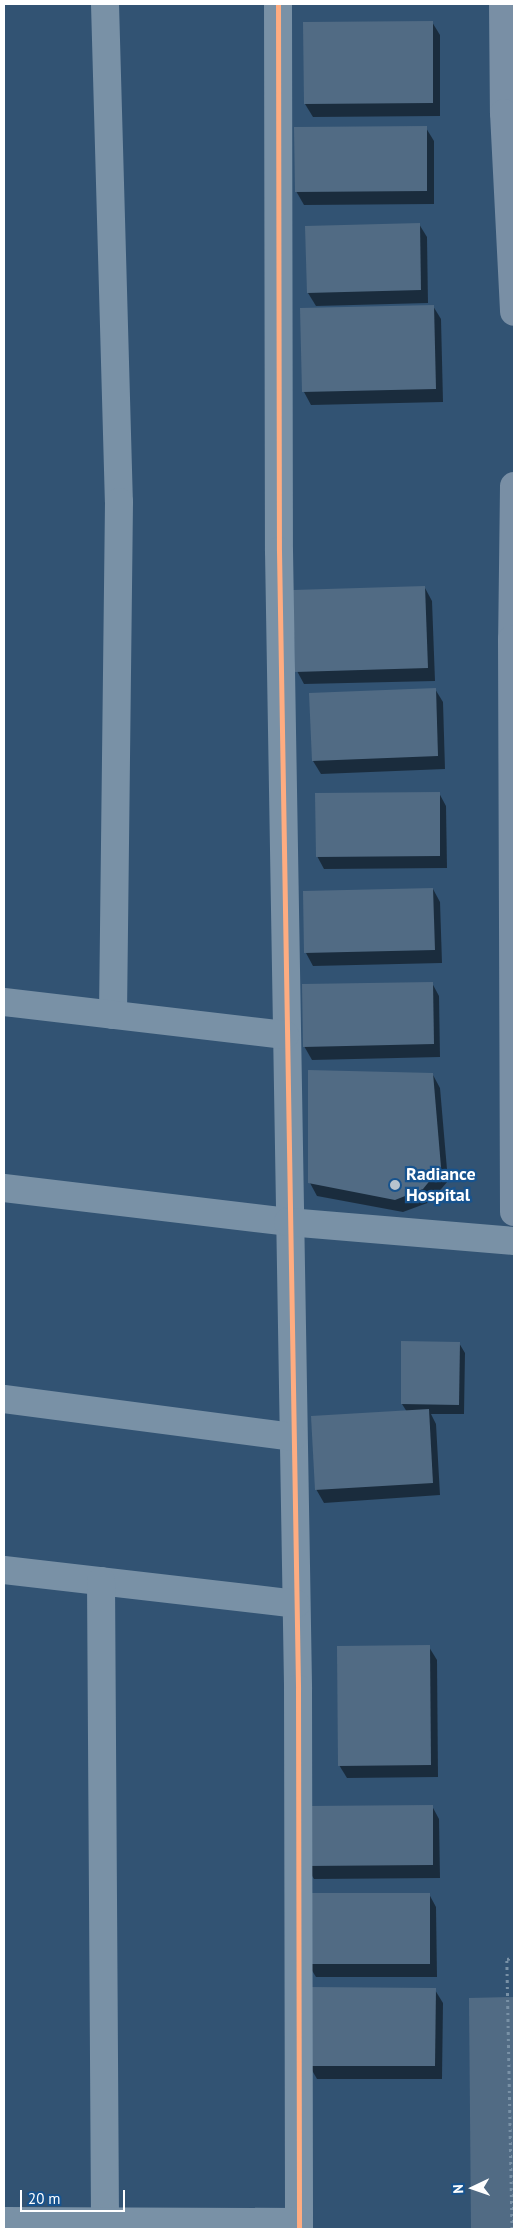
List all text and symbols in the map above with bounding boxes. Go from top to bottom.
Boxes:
place label: Radiance Hospital [406,1164,476,1206]
marker: Radiance Hospital [388,1178,402,1192]
north arrow [448,2163,498,2213]
scale bar [22,2180,128,2212]
text: N [449,2184,467,2194]
text: 20 m [28,2189,61,2208]

